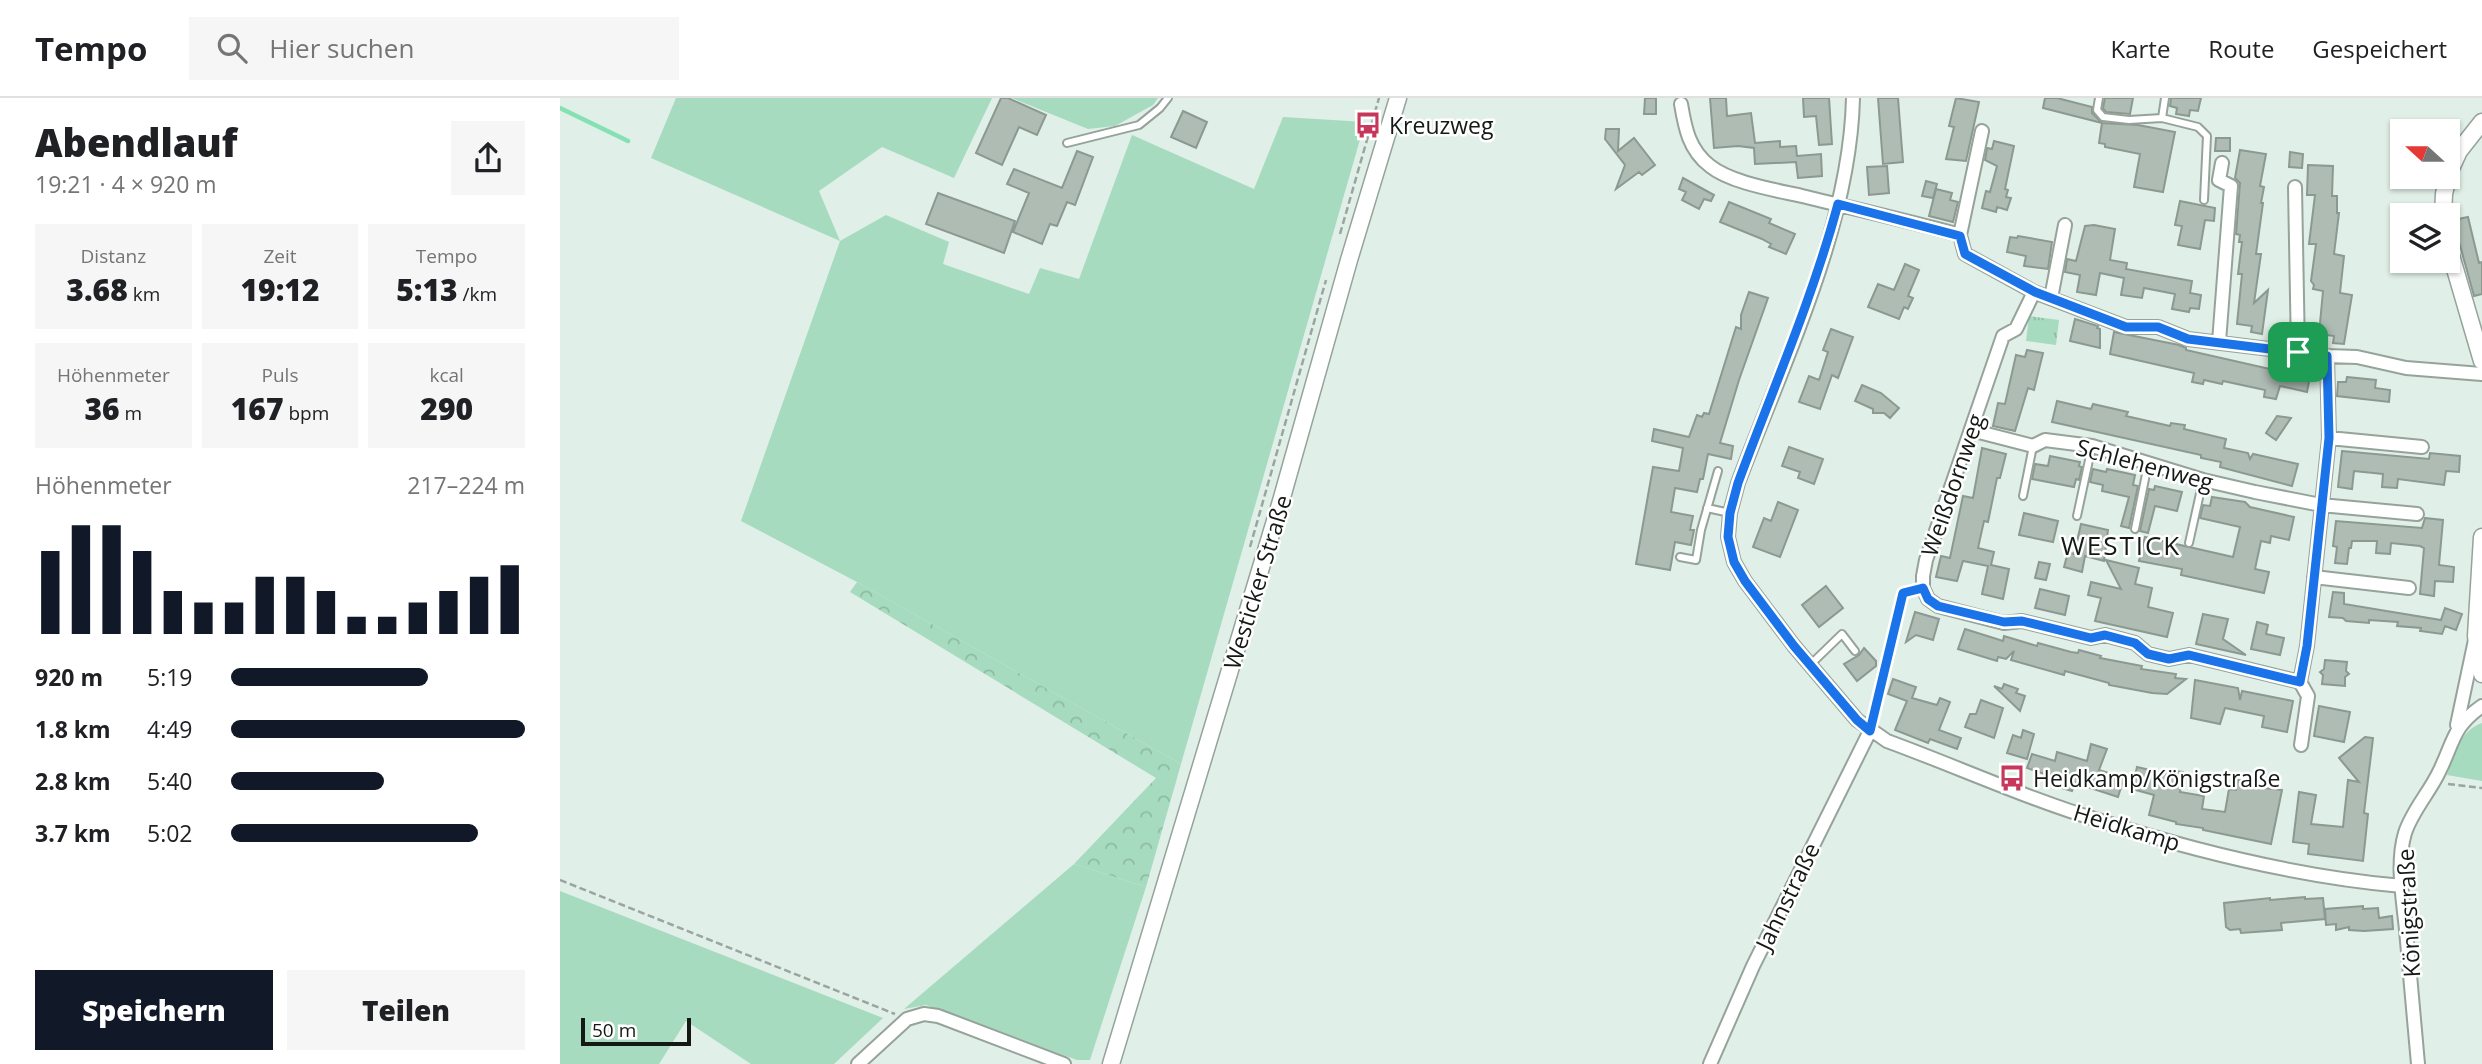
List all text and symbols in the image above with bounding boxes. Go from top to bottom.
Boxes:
search box [189,17,679,80]
text: Tempo [35,26,147,71]
icon: search [213,29,251,67]
text: Hier suchen [269,30,414,66]
text: Karte [2110,32,2170,65]
text: Route [2208,32,2274,65]
text: Gespeichert [2312,32,2447,65]
place label: Kreuzweg [1389,109,1494,141]
bus stop icon: Kreuzweg [1353,110,1383,140]
text: Abendlauf [35,116,238,168]
north arrow [2390,119,2460,189]
map controls [2390,119,2460,273]
button: share [451,121,525,195]
text: 19:21 · 4 × 920 m [35,168,217,200]
button: layers [2390,203,2460,273]
text: Distanz [81,243,146,269]
text: Zeit [263,243,297,269]
text: Tempo [416,243,478,269]
text: 3.68 [66,269,128,310]
text: 19:12 [241,269,319,310]
text: 5:13 [396,269,458,310]
text: km [128,281,160,307]
text: /km [458,281,497,307]
pin [2268,322,2328,382]
icon: arrive [2279,333,2317,371]
text: Höhenmeter [57,362,170,388]
text: Puls [262,362,298,388]
text: kcal [429,362,464,388]
text: 36 [84,388,120,429]
text: 167 [231,388,283,429]
text: 290 [420,388,473,429]
text: m [120,400,142,426]
text: bpm [283,400,329,426]
street label: Weißdornweg [1913,409,1992,561]
street label: Schlehenweg [2073,430,2218,498]
text: Höhenmeter [35,469,172,501]
text: 217–224 m [407,469,525,501]
street label: Westicker Straße [1215,491,1299,673]
district label: WESTICK [2061,527,2181,563]
text: 920 m [35,661,103,693]
text: 5:19 [147,661,193,693]
text: 1.8 km [35,713,111,745]
text: 4:49 [147,713,193,745]
place label: Heidkamp/Königstraße [2033,762,2280,794]
bus stop icon: Heidkamp/Königstraße [1997,763,2027,793]
text: 2.8 km [35,765,111,797]
text: 5:40 [147,765,193,797]
street label: Heidkamp [2070,796,2184,858]
text: 3.7 km [35,817,111,849]
text: 5:02 [147,817,193,849]
street label: Jahnstraße [1746,837,1827,957]
street label: Königstraße [2389,848,2427,978]
button: Speichern [35,970,273,1050]
button: Teilen [287,970,525,1050]
scale bar [581,1015,691,1047]
text: 50 m [592,1017,636,1043]

